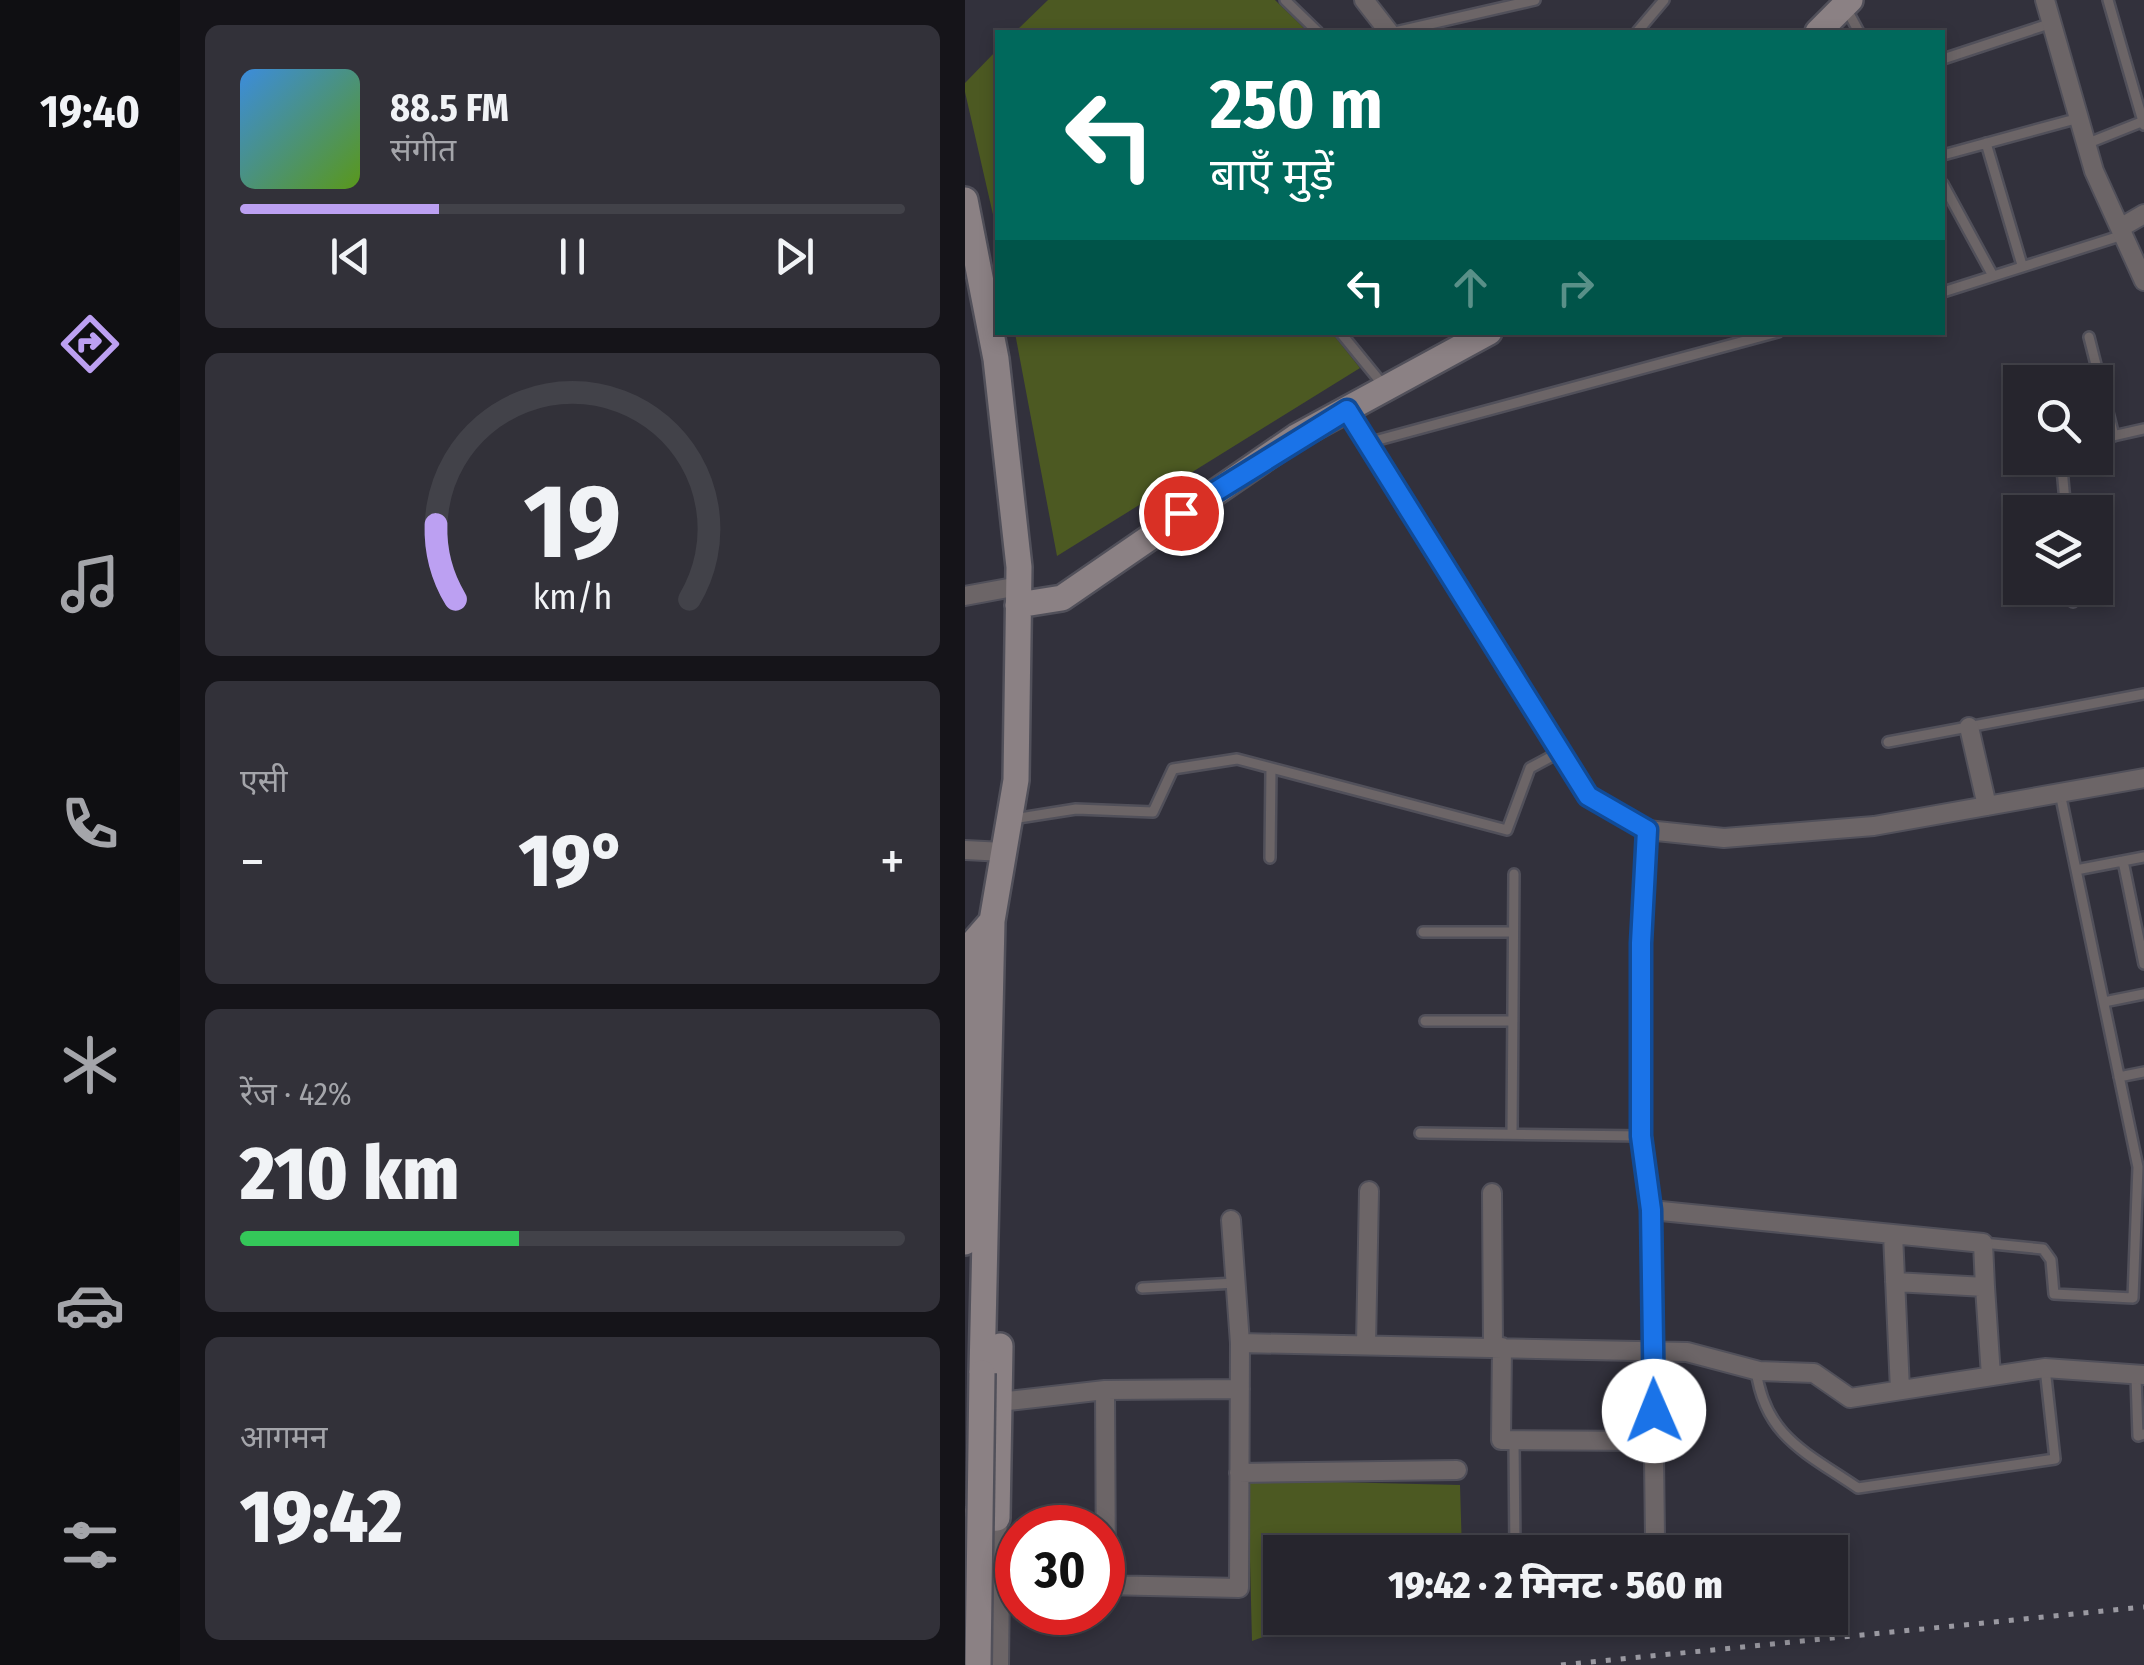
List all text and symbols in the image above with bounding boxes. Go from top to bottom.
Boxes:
text: 250 m [1210,63,1383,147]
icon: left [1045,70,1175,200]
text: 19:40 [40,85,140,139]
text: 88.5 FM [390,85,509,131]
text: संगीत [390,131,456,169]
text: बाएँ मुड़ें [1210,148,1334,202]
icon: previous [323,229,378,284]
icon: pause [545,229,600,284]
icon: next [767,229,822,284]
icon: left [1338,260,1393,315]
icon: ahead [1443,260,1498,315]
icon: right [1548,260,1603,315]
icon: directions [55,309,125,379]
map controls [2003,365,2113,605]
button: search [2003,365,2113,475]
text: 19 [524,460,621,585]
pin [1139,471,1224,556]
icon: arrive [1154,486,1209,541]
button: layers [2003,495,2113,605]
icon: music [55,549,125,619]
text: km/h [533,576,612,618]
text: एसी [240,762,288,800]
icon: phone [55,789,125,859]
text: 19° [519,816,626,906]
text: − [240,829,265,895]
text: + [880,829,905,895]
icon: climate [55,1030,125,1100]
text: रेंज · 42% [240,1075,352,1113]
text: 210 km [240,1129,459,1219]
icon: car [55,1270,125,1340]
position arrow [1602,1359,1706,1463]
text: आगमन [240,1418,328,1456]
text: 19:42 [240,1472,403,1562]
speed limit sign: 30 [995,1505,1125,1635]
icon: filters [55,1510,125,1580]
text: 19:42 · 2 मिनट · 560 m [1388,1562,1723,1608]

